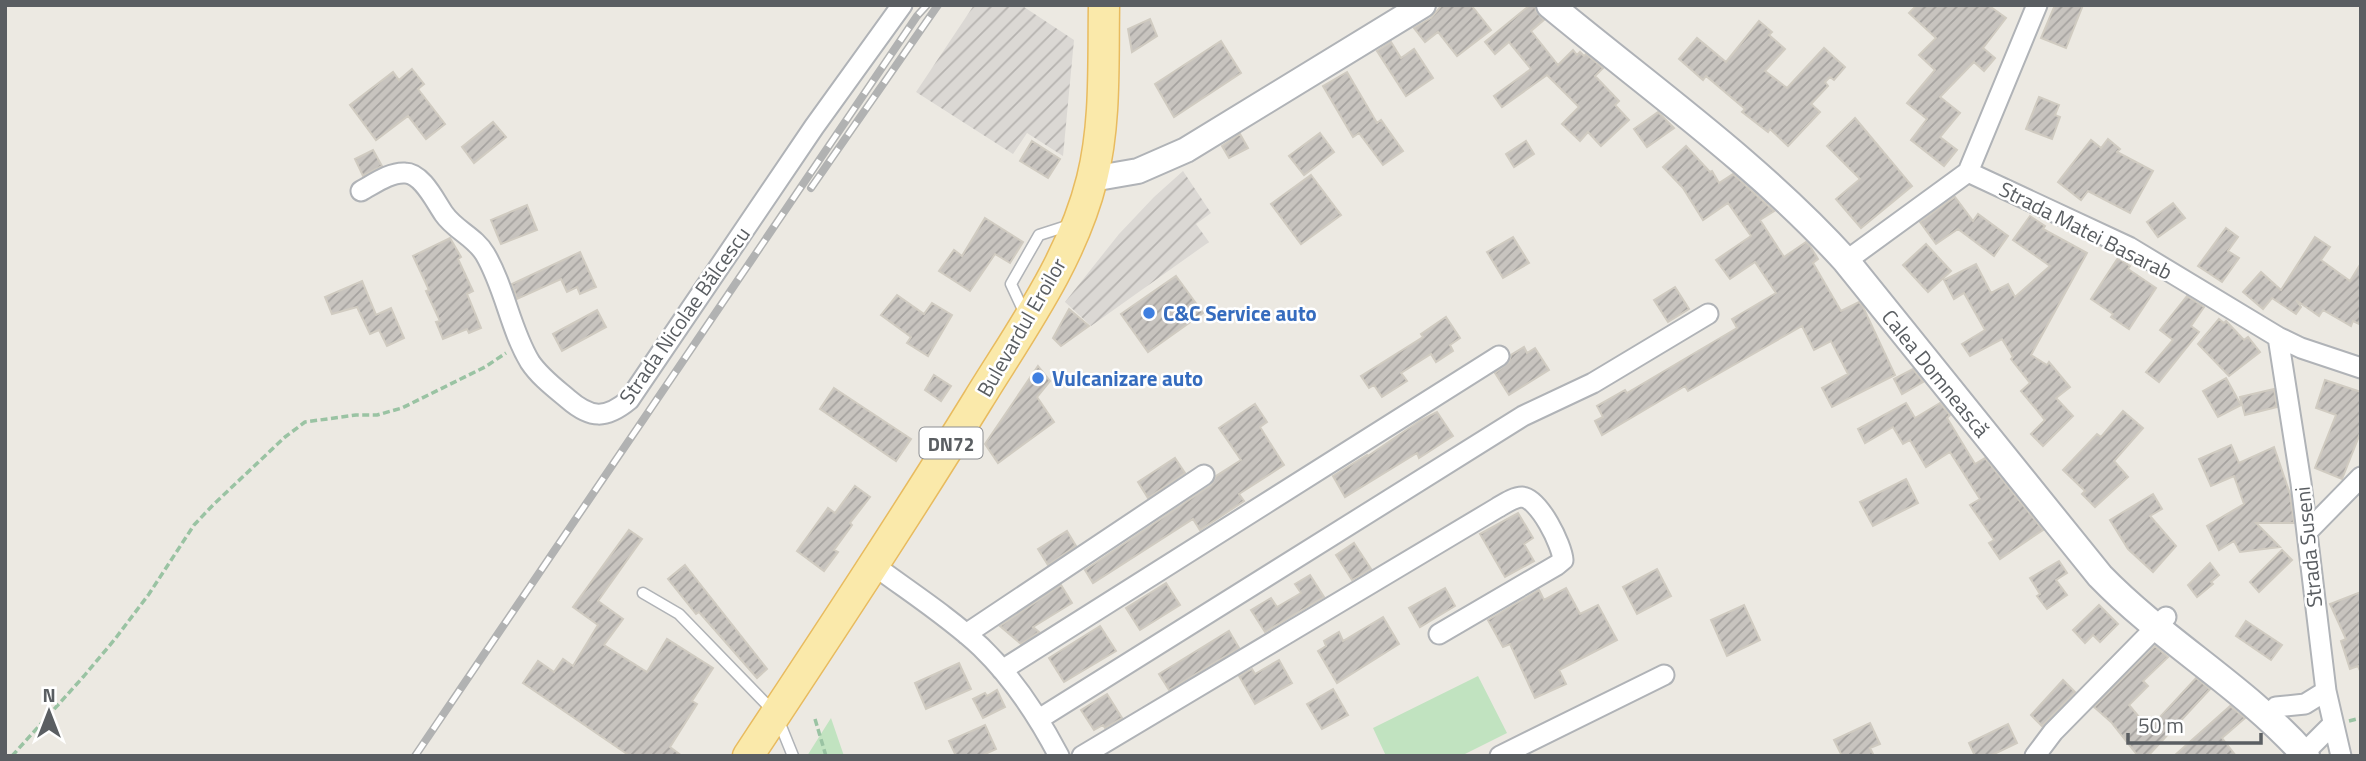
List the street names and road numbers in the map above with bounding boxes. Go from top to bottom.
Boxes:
street label: Strada Matei Basarab [1994,172,2178,288]
street label: Strada Nicolae Bălcescu [611,220,757,410]
street label: Bulevardul Eroilor [968,251,1074,403]
street label: Calea Domnească [1874,302,1998,444]
road number: DN72 [920,428,982,458]
street label: Strada Suseni [2286,485,2330,609]

